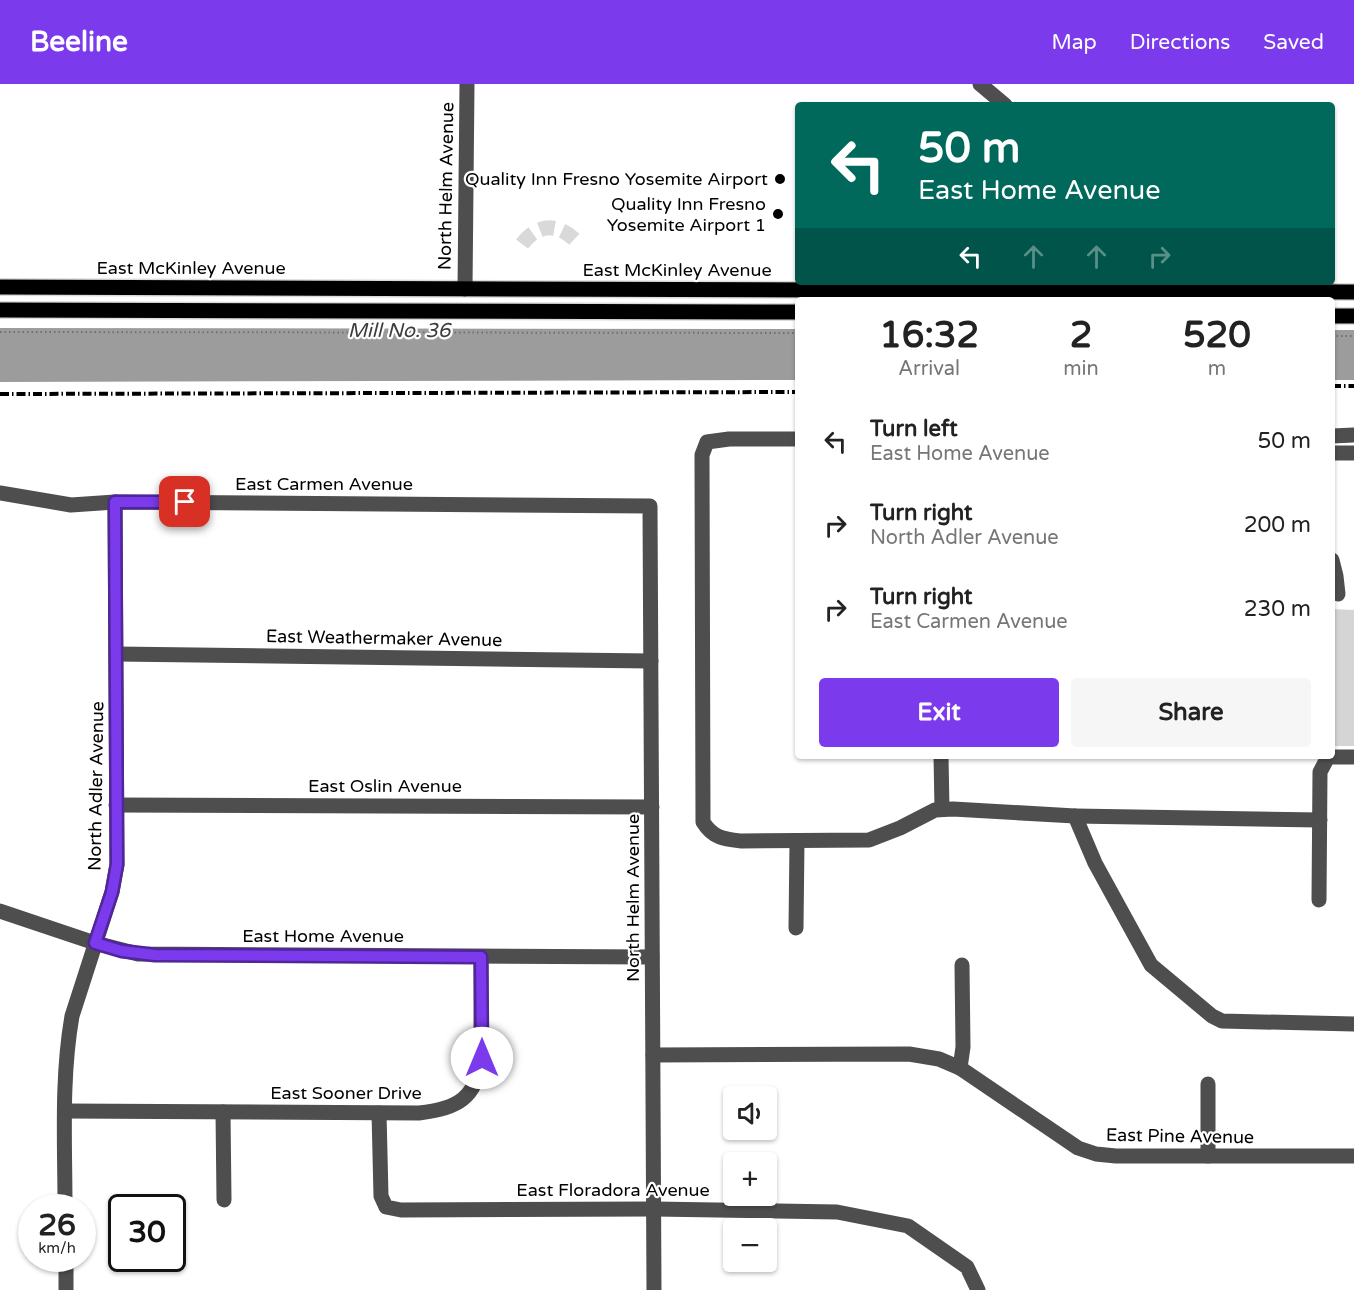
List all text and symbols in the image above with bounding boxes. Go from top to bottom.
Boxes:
text: Beeline [30,25,128,59]
text: Map [1051,30,1097,55]
text: Directions [1130,30,1230,55]
text: Saved [1263,30,1324,55]
street label: North Helm Avenue [434,102,458,270]
text: 50 m [918,123,1020,174]
icon: left [819,126,897,204]
place label: Quality Inn Fresno Yosemite Airport [465,168,768,190]
marker: Quality Inn Fresno Yosemite Airport [773,172,787,186]
text: East Home Avenue [918,174,1161,207]
place label: Quality Inn Fresno Yosemite Airport 1 [607,193,766,236]
marker: Quality Inn Fresno Yosemite Airport 1 [771,207,785,221]
icon: left [954,240,987,273]
icon: ahead [1017,240,1050,273]
icon: ahead [1080,240,1113,273]
icon: right [1143,240,1176,273]
street label: East McKinley Avenue [96,257,286,279]
street label: East McKinley Avenue [582,259,772,281]
text: 16:32 [879,314,979,357]
text: 2 [1070,314,1092,357]
text: 520 [1183,314,1251,357]
water label: Mill No. 36 [348,319,453,343]
text: Arrival [898,357,960,381]
text: min [1063,357,1099,381]
text: m [1208,357,1226,381]
text: Turn left [870,416,958,442]
icon: left [819,425,852,458]
text: 50 m [1257,428,1311,454]
text: East Home Avenue [870,442,1050,466]
street label: East Carmen Avenue [235,473,413,495]
pin [159,476,210,527]
icon: arrive [168,485,201,518]
text: Turn right [870,500,972,526]
icon: right [819,509,852,542]
text: 200 m [1244,512,1311,538]
text: North Adler Avenue [870,526,1059,550]
text: Turn right [870,584,972,610]
icon: right [819,593,852,626]
text: 230 m [1244,596,1311,622]
text: East Carmen Avenue [870,610,1068,634]
street label: East Weathermaker Avenue [266,625,502,651]
button: Exit [819,678,1059,747]
button: Share [1071,678,1311,747]
street label: North Adler Avenue [84,701,108,871]
street label: East Oslin Avenue [308,775,462,797]
street label: North Helm Avenue [622,814,644,982]
street label: East Home Avenue [242,925,404,947]
position arrow [450,1026,514,1090]
street label: East Sooner Drive [270,1082,422,1104]
map controls [723,1086,777,1272]
button: sound [723,1086,777,1140]
street label: East Pine Avenue [1106,1124,1254,1148]
button: + [723,1152,777,1206]
street label: East Floradora Avenue [516,1179,710,1201]
speed limit sign: 30 [108,1194,186,1272]
text: 26 [38,1207,76,1244]
button: − [723,1218,777,1272]
text: km/h [38,1239,76,1257]

